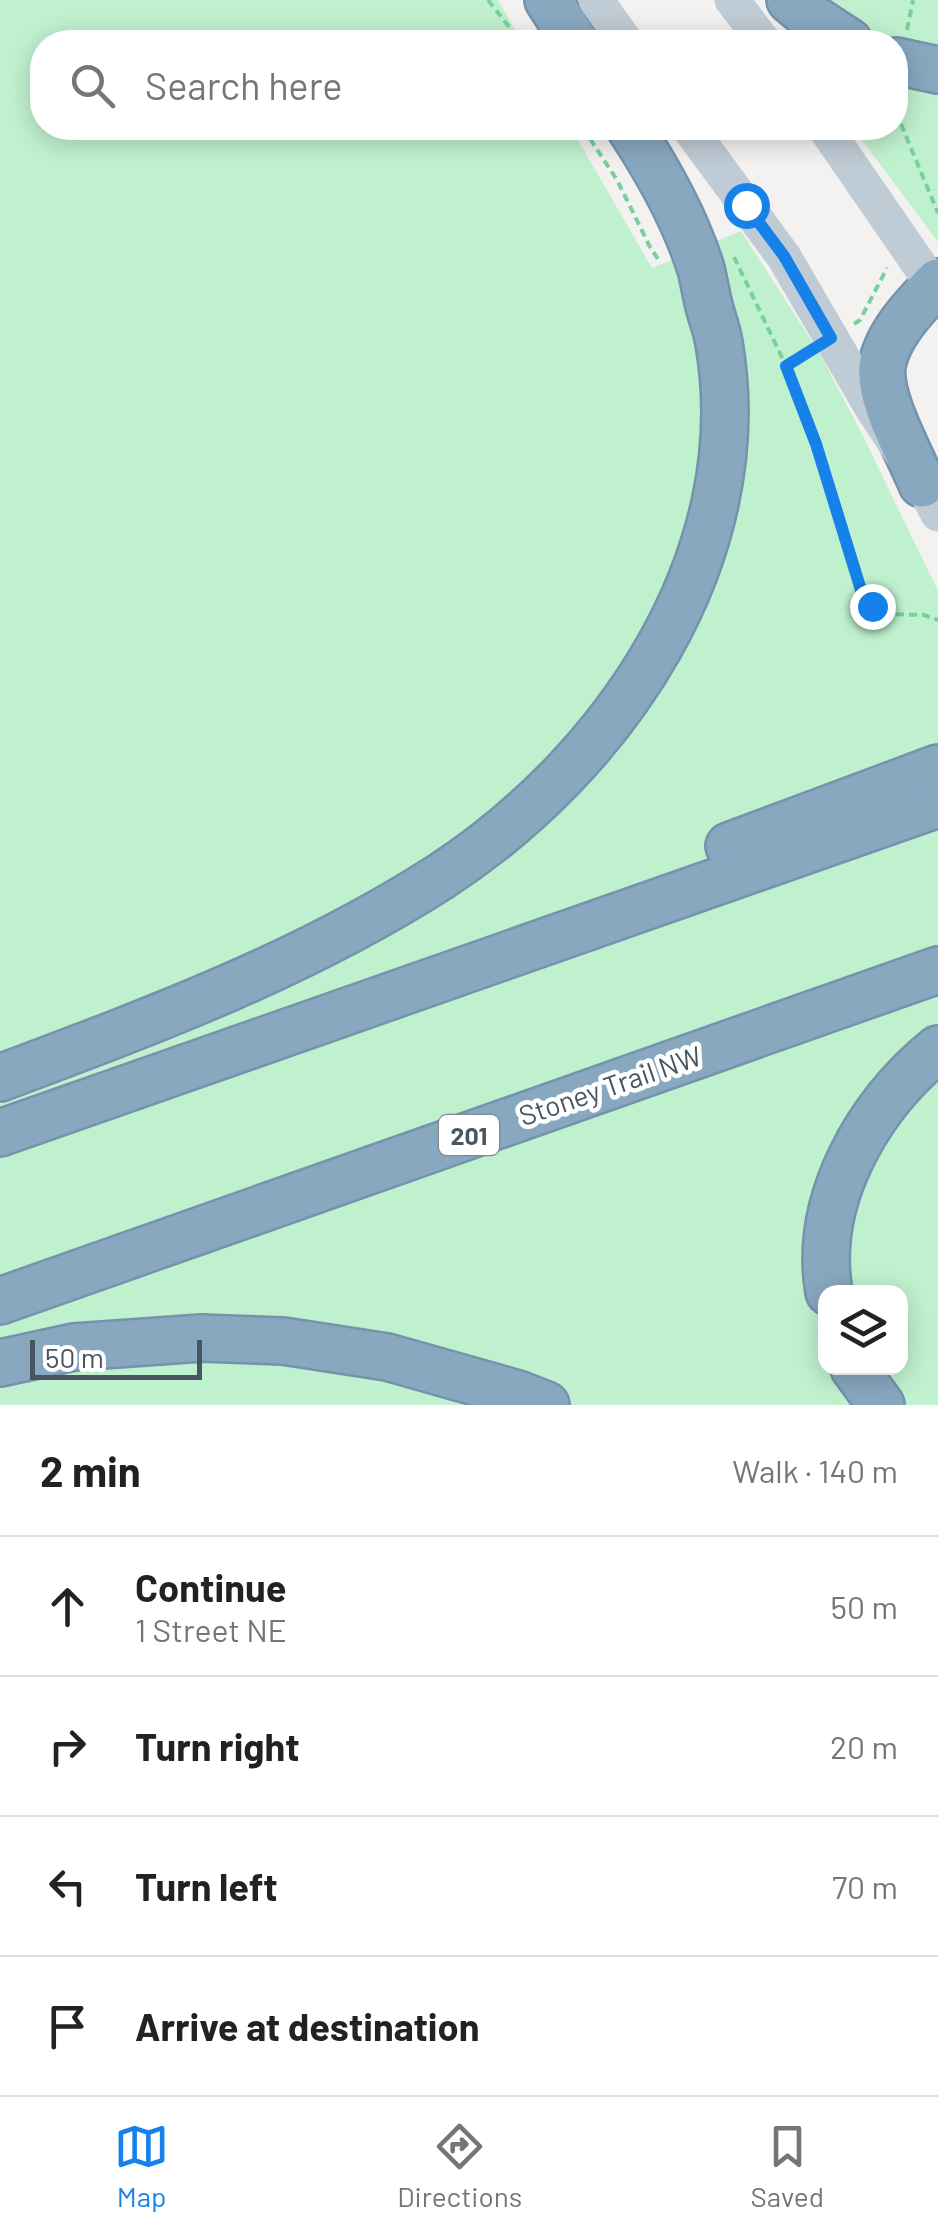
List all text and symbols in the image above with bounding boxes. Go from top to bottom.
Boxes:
search box [30,30,908,140]
icon: search [65,58,120,113]
text: Search here [145,62,343,108]
route start [724,183,770,229]
route end [850,584,896,630]
street label: Stoney Trail NW [514,1038,706,1132]
road number: 201 [439,1115,499,1155]
map controls [818,1285,908,1375]
button: layers [818,1285,908,1375]
scale bar [30,1335,202,1380]
text: 50 m [45,1340,104,1374]
text: 2 min [40,1445,141,1495]
text: Walk · 140 m [732,1451,898,1489]
text: Continue [135,1564,286,1610]
icon: ahead [40,1579,95,1634]
text: 50 m [831,1587,898,1625]
text: 1 Street NE [135,1610,287,1648]
icon: right [40,1719,95,1774]
text: Turn right [135,1723,300,1769]
text: 20 m [830,1727,898,1765]
icon: left [40,1859,95,1914]
text: Turn left [135,1863,278,1909]
text: 70 m [832,1867,898,1905]
icon: arrive [40,1999,95,2054]
text: Arrive at destination [135,2003,480,2049]
tab: Map [114,2119,169,2213]
tab: Directions [397,2119,522,2213]
tab: Saved [750,2119,824,2213]

